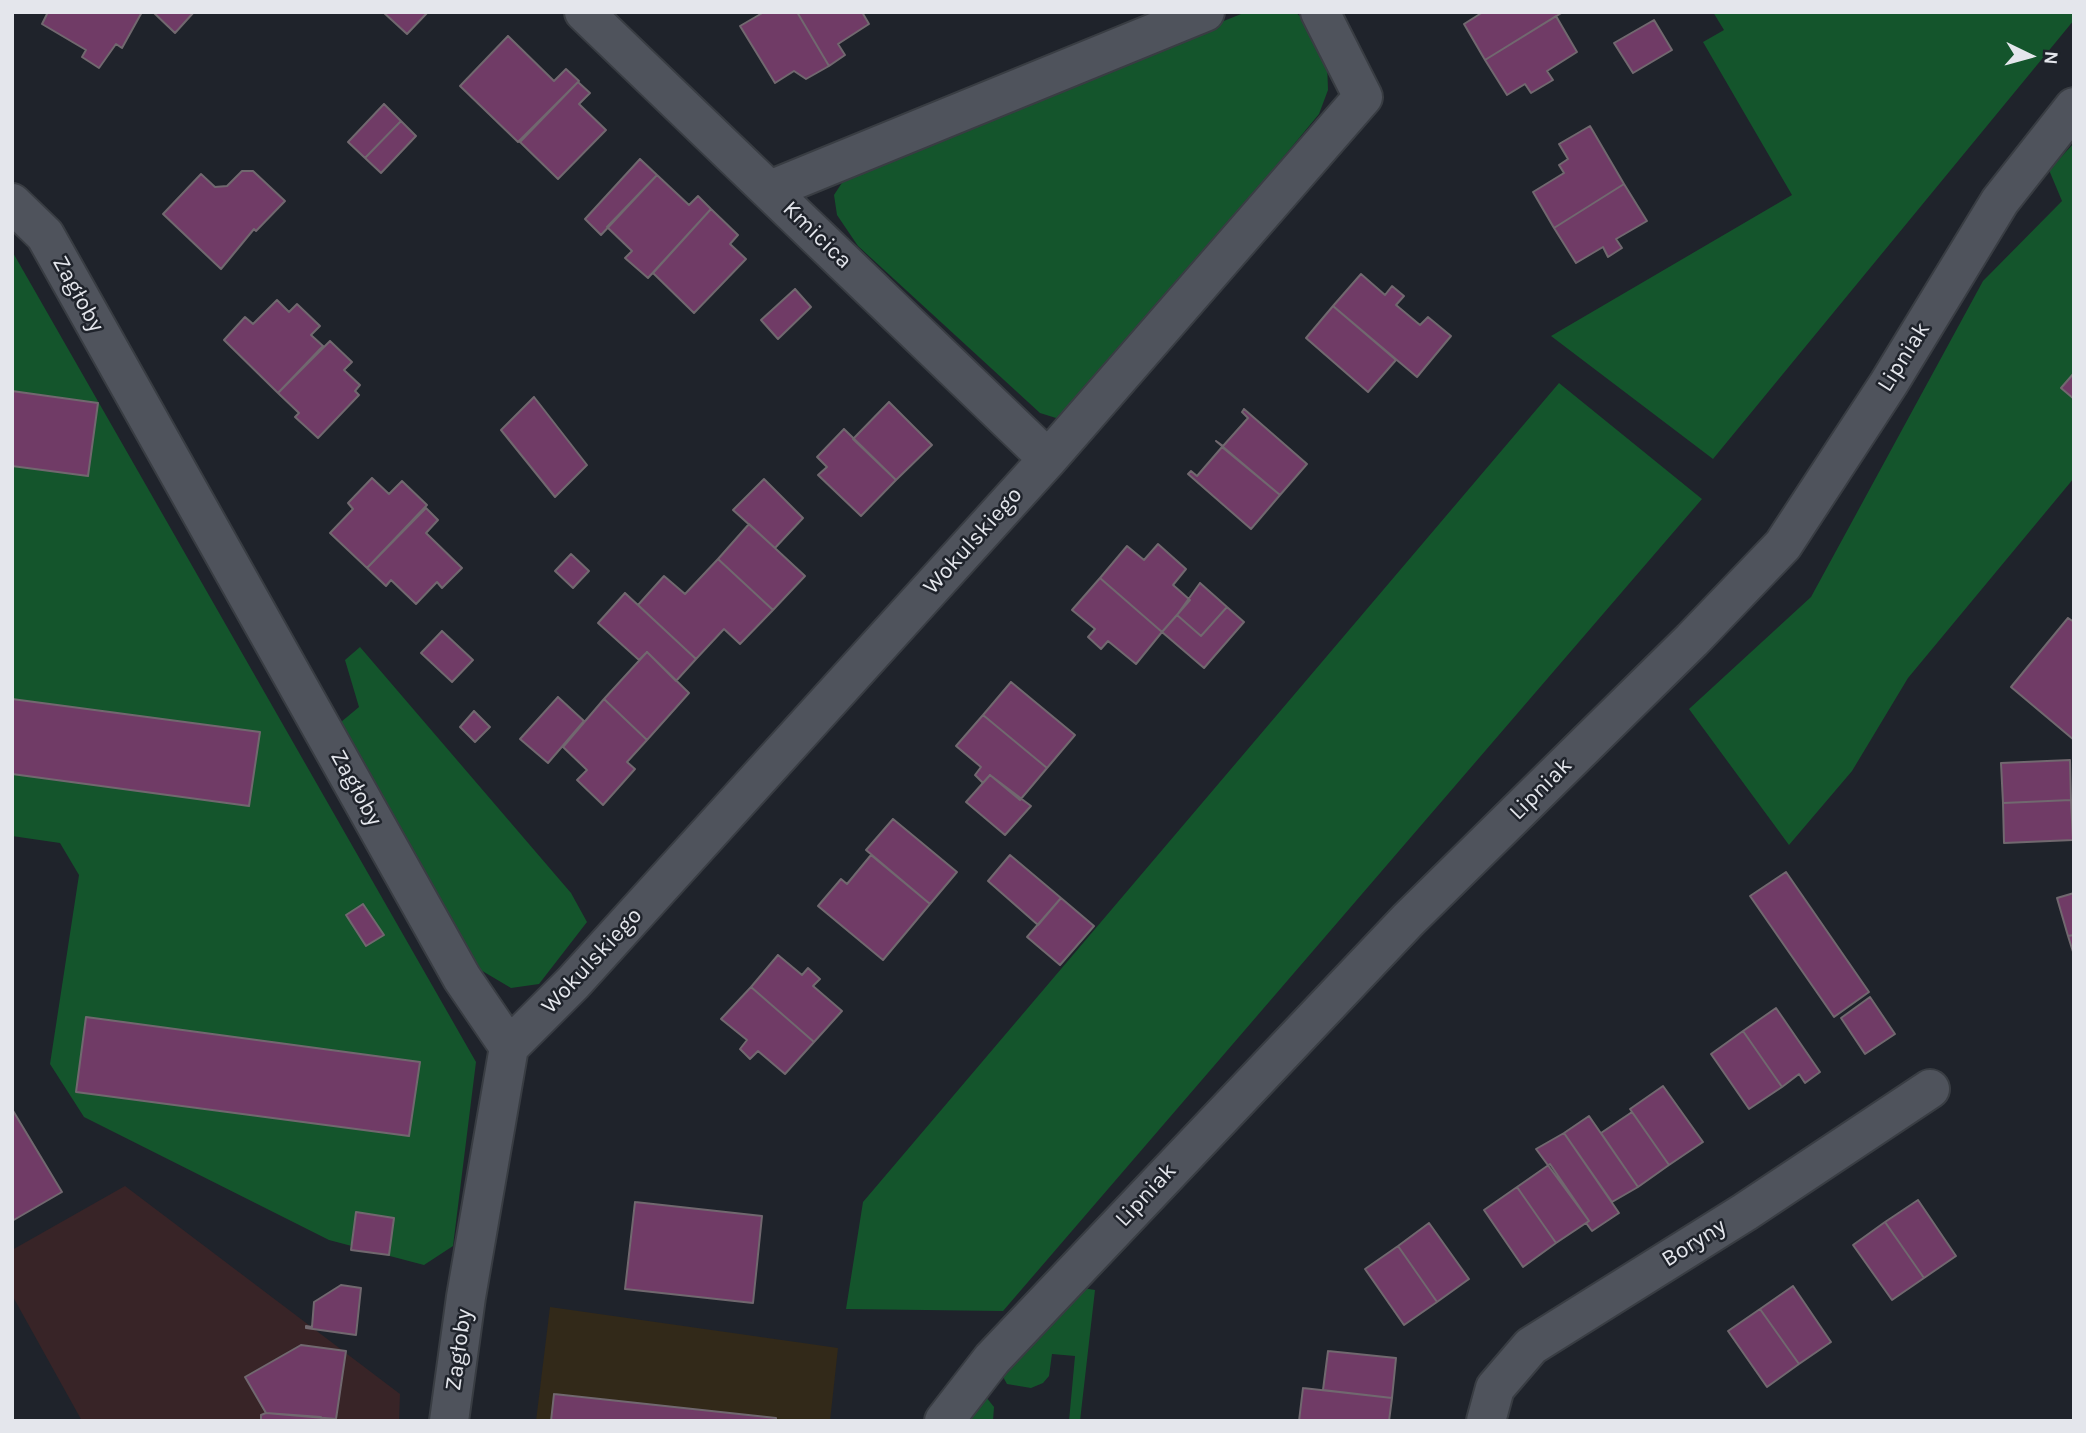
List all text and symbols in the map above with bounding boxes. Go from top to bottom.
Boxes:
north arrow [1995,21,2065,91]
text: N [2039,50,2062,66]
street label: Kmicica [777,195,857,275]
street label: Zagłoby [46,251,110,337]
street label: Lipniak [1872,317,1936,397]
street label: Wokulskiego [918,482,1028,600]
street label: Zagłoby [324,745,388,831]
street label: Lipniak [1504,752,1578,826]
street label: Wokulskiego [536,902,648,1020]
street label: Lipniak [1110,1157,1182,1233]
street label: Boryny [1657,1213,1731,1273]
street label: Zagłoby [440,1307,478,1393]

